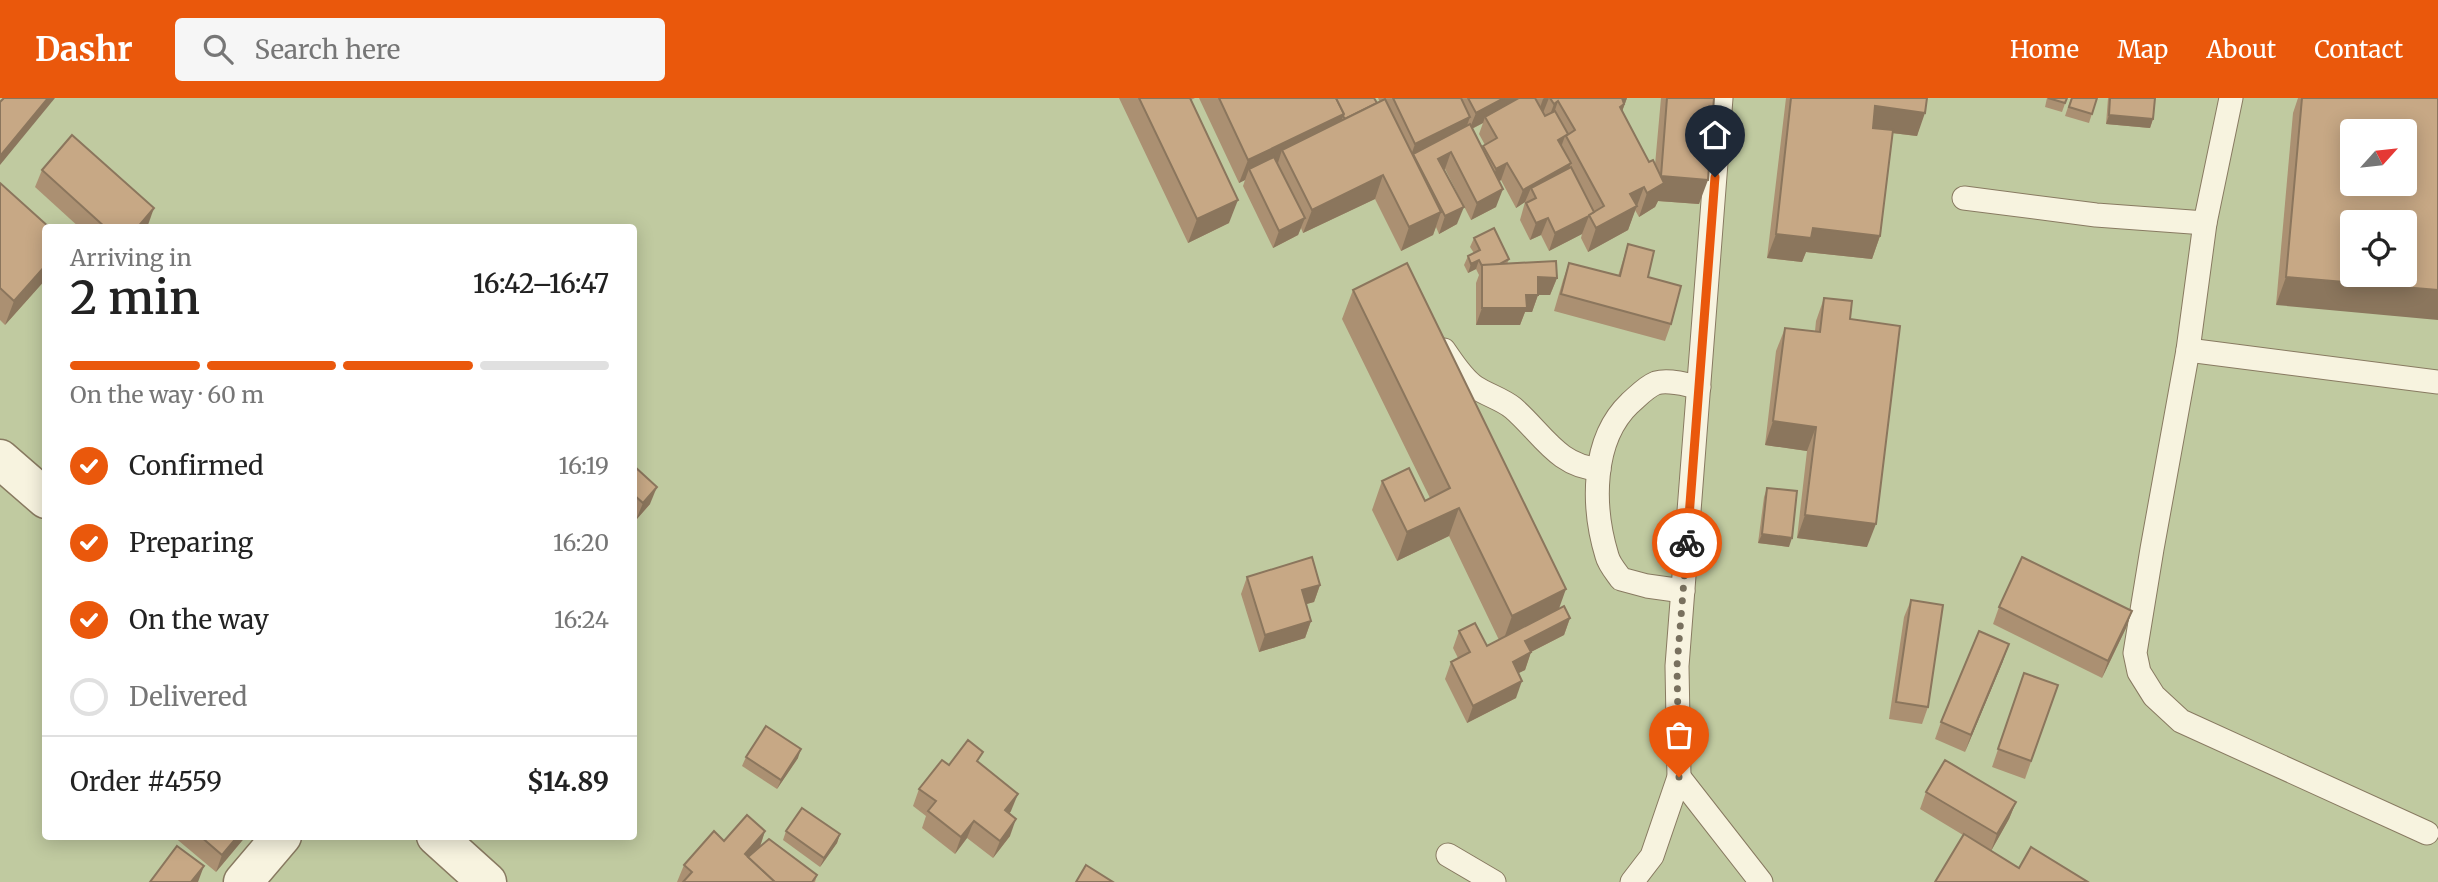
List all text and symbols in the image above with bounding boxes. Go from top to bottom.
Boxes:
search box [175,18,665,81]
text: Dashr [35,29,133,70]
icon: search [199,30,237,68]
text: Search here [255,33,400,66]
text: Home [2010,34,2079,65]
text: Map [2117,34,2168,65]
text: About [2206,34,2276,65]
text: Contact [2314,34,2403,65]
pin [1685,105,1745,177]
icon: home [1696,116,1734,154]
north arrow [2340,119,2417,196]
map controls [2340,119,2417,287]
button: locate [2340,210,2417,287]
text: Arriving in [70,243,192,272]
text: 16:42–16:47 [473,267,609,300]
text: 2 min [70,269,200,327]
text: On the way · 60 m [70,380,264,409]
icon: check [70,447,108,485]
text: Confirmed [129,449,264,482]
text: 16:19 [558,451,609,480]
courier [1652,508,1722,578]
icon: check [70,524,108,562]
icon: bike [1668,524,1706,562]
text: Preparing [129,526,253,559]
text: 16:20 [553,528,609,557]
icon: check [70,601,108,639]
text: On the way [129,603,269,636]
text: 16:24 [554,605,609,634]
text: Delivered [129,680,248,713]
pin [1649,705,1709,777]
icon: bag [1660,716,1698,754]
text: Order #4559 [70,765,222,798]
text: $14.89 [527,765,609,798]

